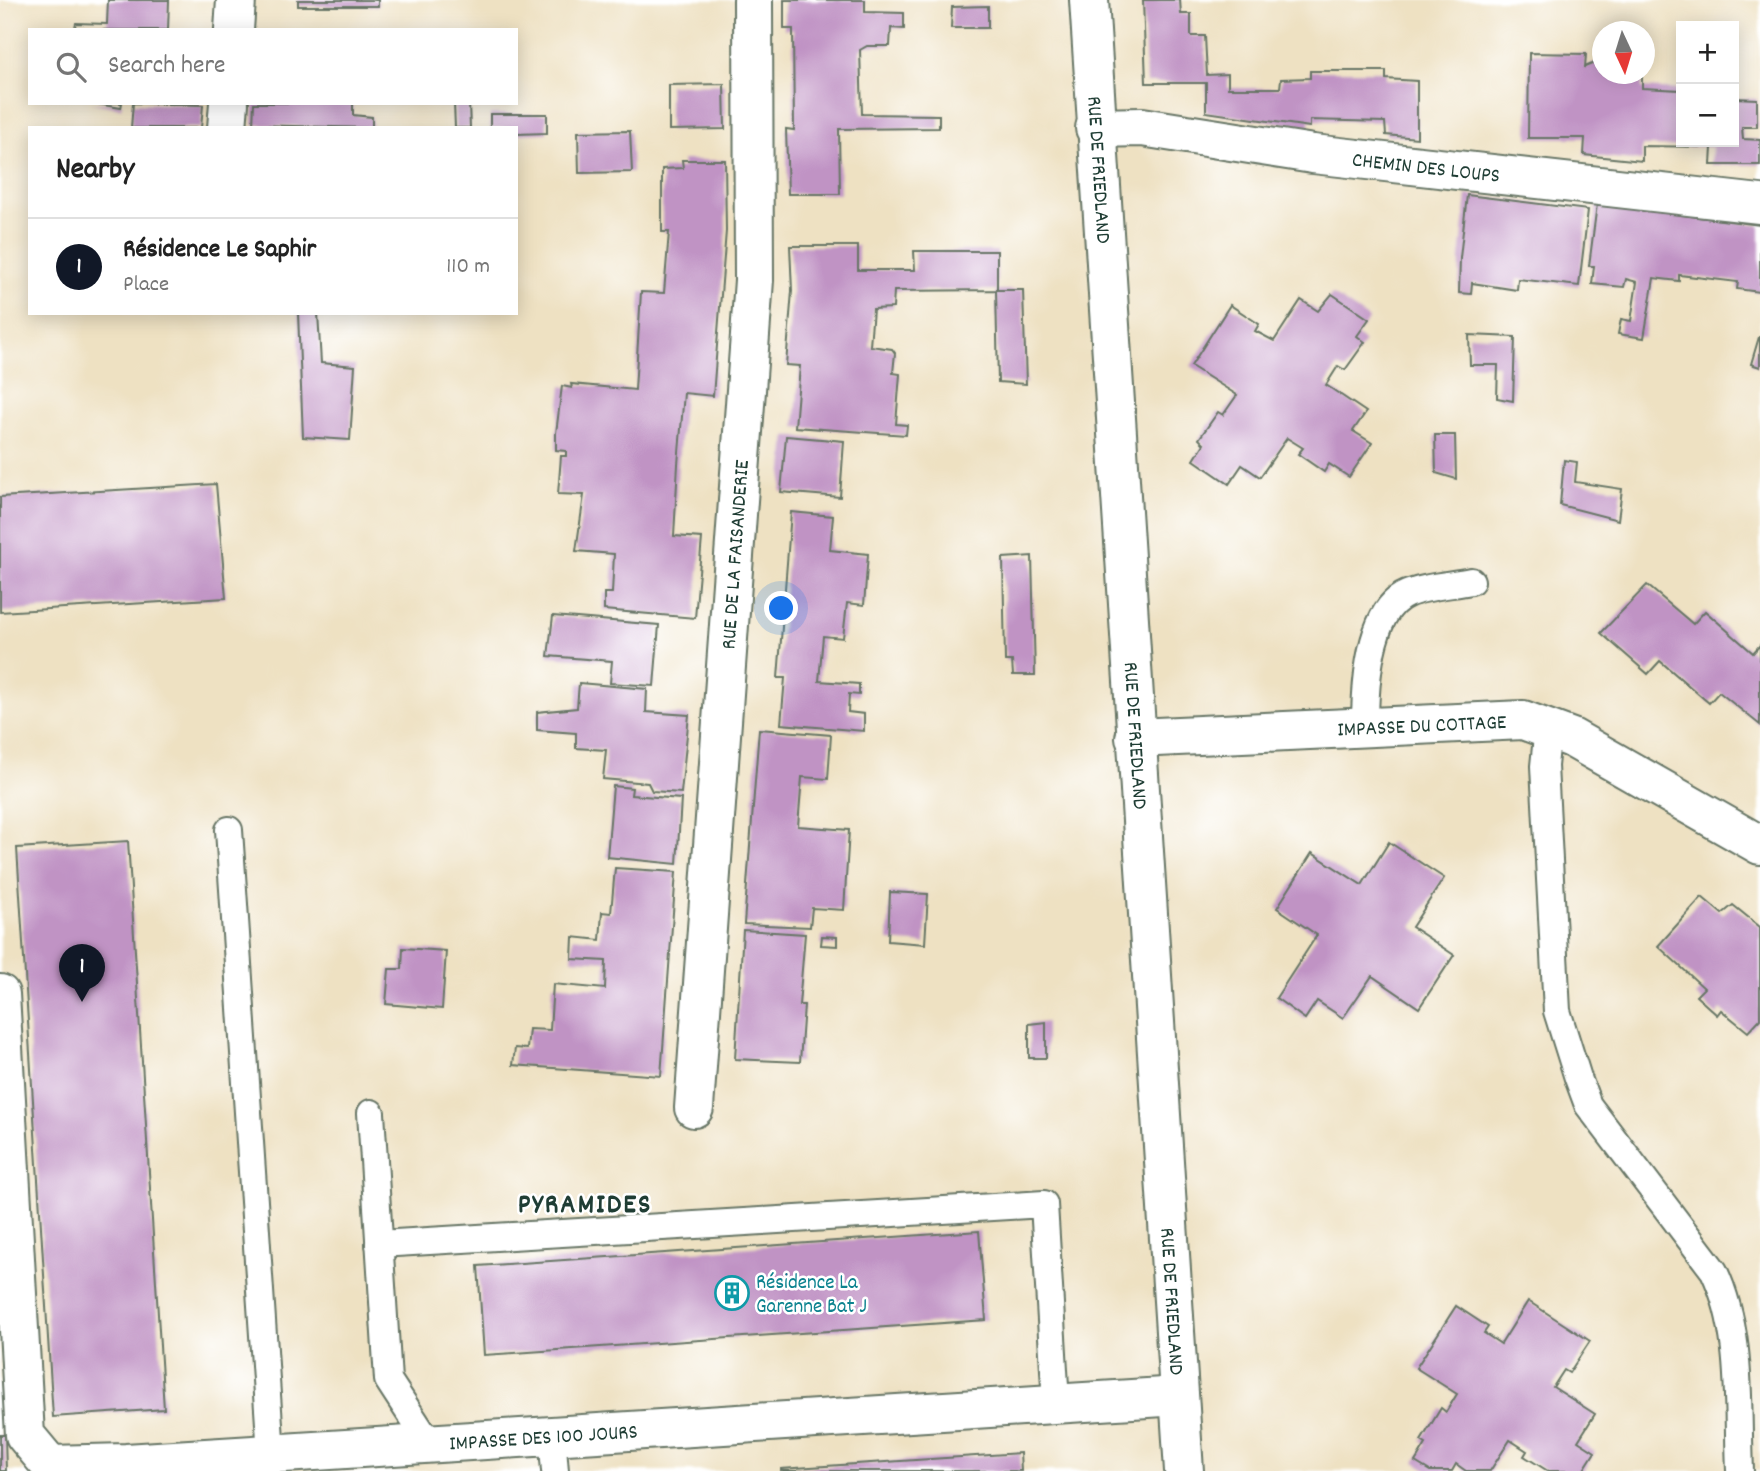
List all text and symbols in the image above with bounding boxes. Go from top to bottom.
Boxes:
north arrow [1592,21,1655,84]
map controls [1676,21,1739,147]
button: + [1676,21,1739,84]
search box [28,28,518,105]
icon: search [52,48,90,86]
text: Search here [108,48,226,85]
button: − [1676,84,1739,147]
street label: RUE DE FRIEDLAND [1077,95,1117,245]
street label: CHEMIN DES LOUPS [1350,146,1501,193]
text: Nearby [56,150,134,193]
text: Résidence Le Saphir [123,232,316,269]
text: 1 [76,251,82,284]
text: 110 m [446,251,490,284]
text: Place [123,269,169,302]
street label: RUE DE LA FAISANDERIE [715,458,759,650]
your location [764,591,798,625]
street label: RUE DE FRIEDLAND [1114,661,1153,810]
street label: IMPASSE DU COTTAGE [1337,709,1508,747]
pin: 1 [59,944,105,1002]
district label: PYRAMIDES [518,1187,652,1227]
street label: RUE DE FRIEDLAND [1150,1227,1190,1376]
place label: Résidence La Garenne Bat J [756,1269,867,1323]
building icon: Résidence La Garenne Bat J [713,1274,751,1312]
street label: IMPASSE DES 100 JOURS [448,1418,639,1460]

